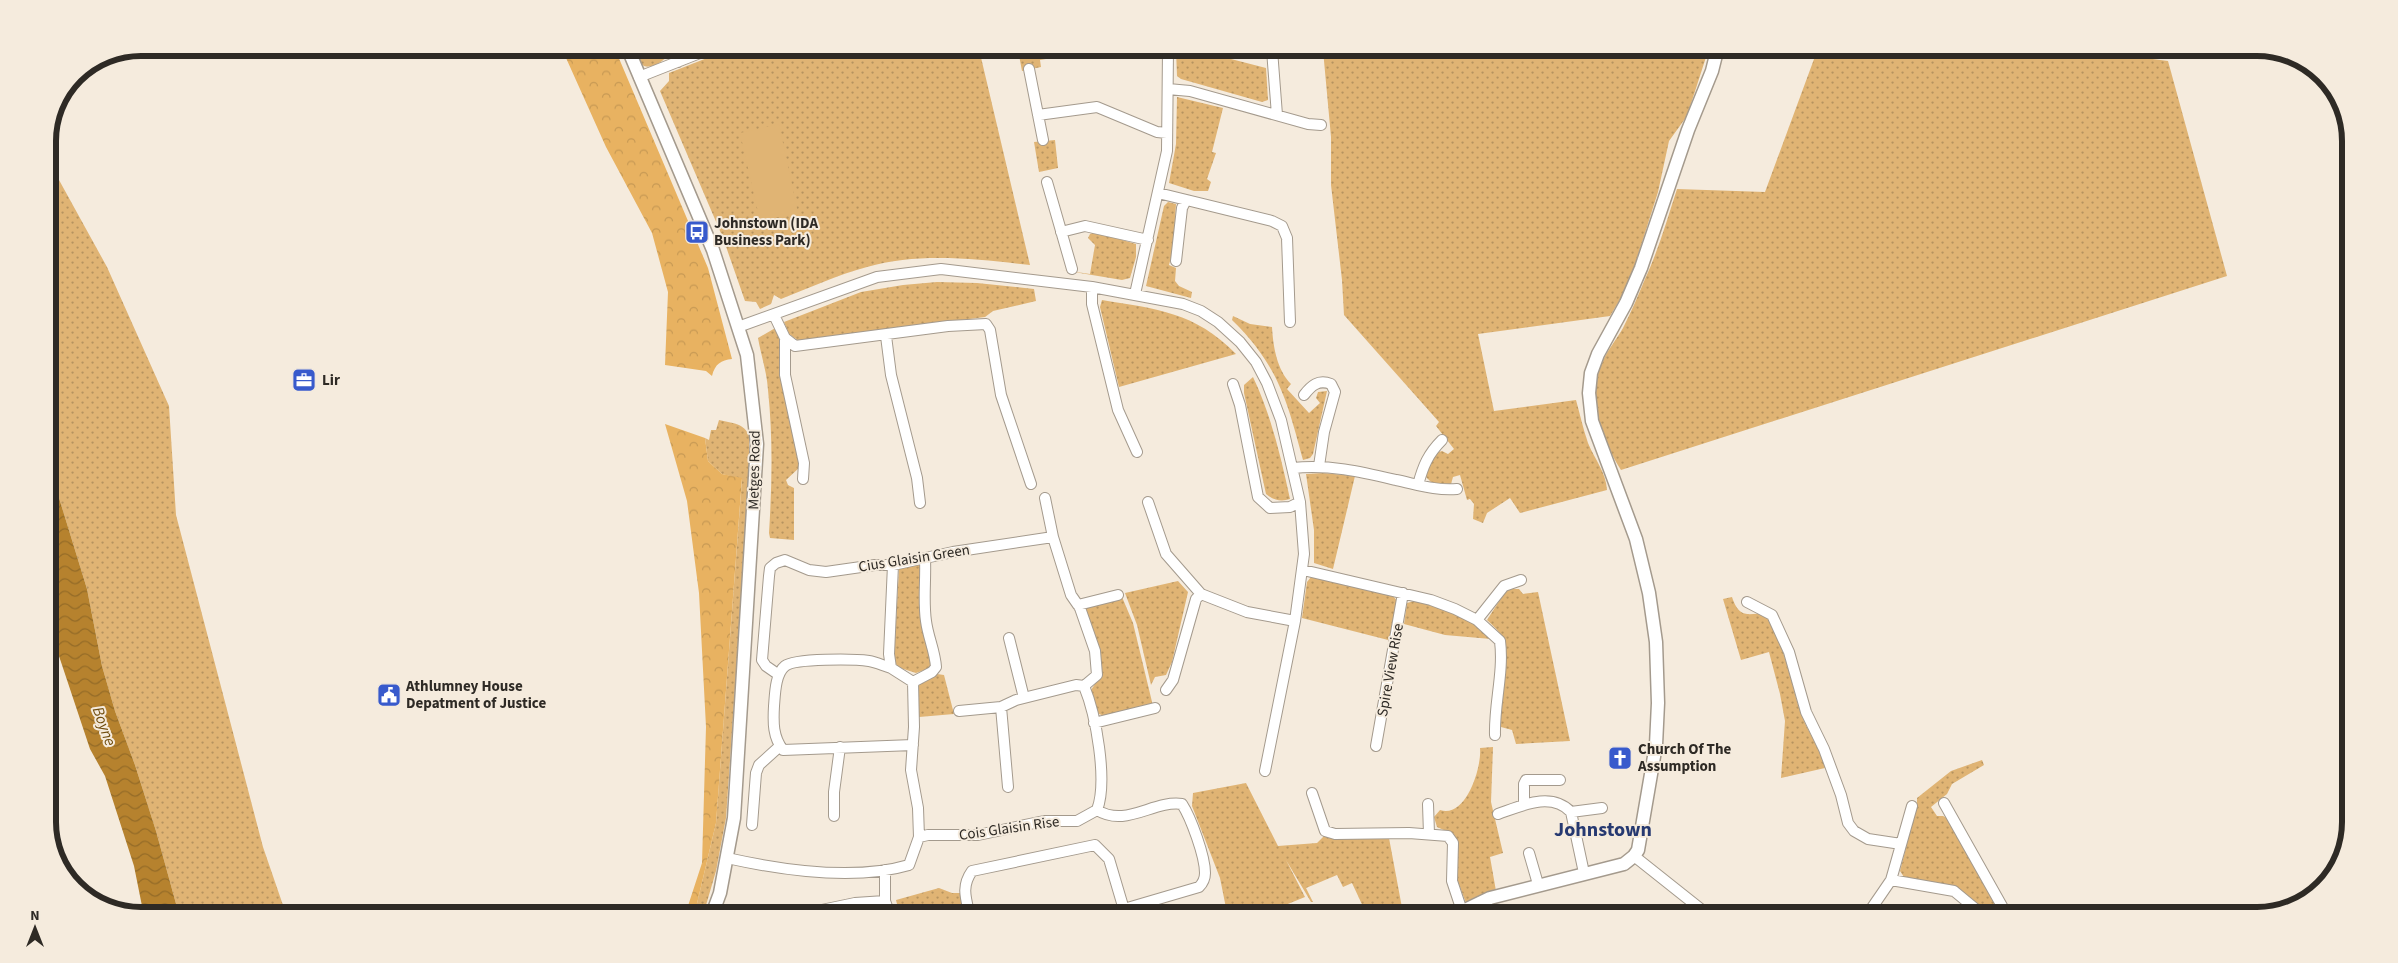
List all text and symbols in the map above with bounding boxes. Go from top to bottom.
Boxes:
place label: Johnstown (IDA Business Park) [714,213,818,251]
bus stop icon: Johnstown (IDA Business Park) [684,219,710,245]
office icon: Lir [291,367,317,393]
place label: Lir [322,370,340,391]
street label: Metges Road [743,430,766,510]
street label: Cius Glaisin Green [857,539,971,578]
street label: Spire View Rise [1372,622,1409,718]
place label: Athlumney House Depatment of Justice [405,676,546,714]
public building icon: Athlumney House Depatment of Justice [376,682,402,708]
water label: Boyne [87,704,121,749]
place label: Church Of The Assumption [1637,739,1732,777]
church icon: Church Of The Assumption [1607,745,1633,771]
street label: Cois Glaisin Rise [958,811,1061,846]
district label: Johnstown [1554,816,1652,844]
north arrow [10,903,60,953]
text: N [30,906,40,926]

